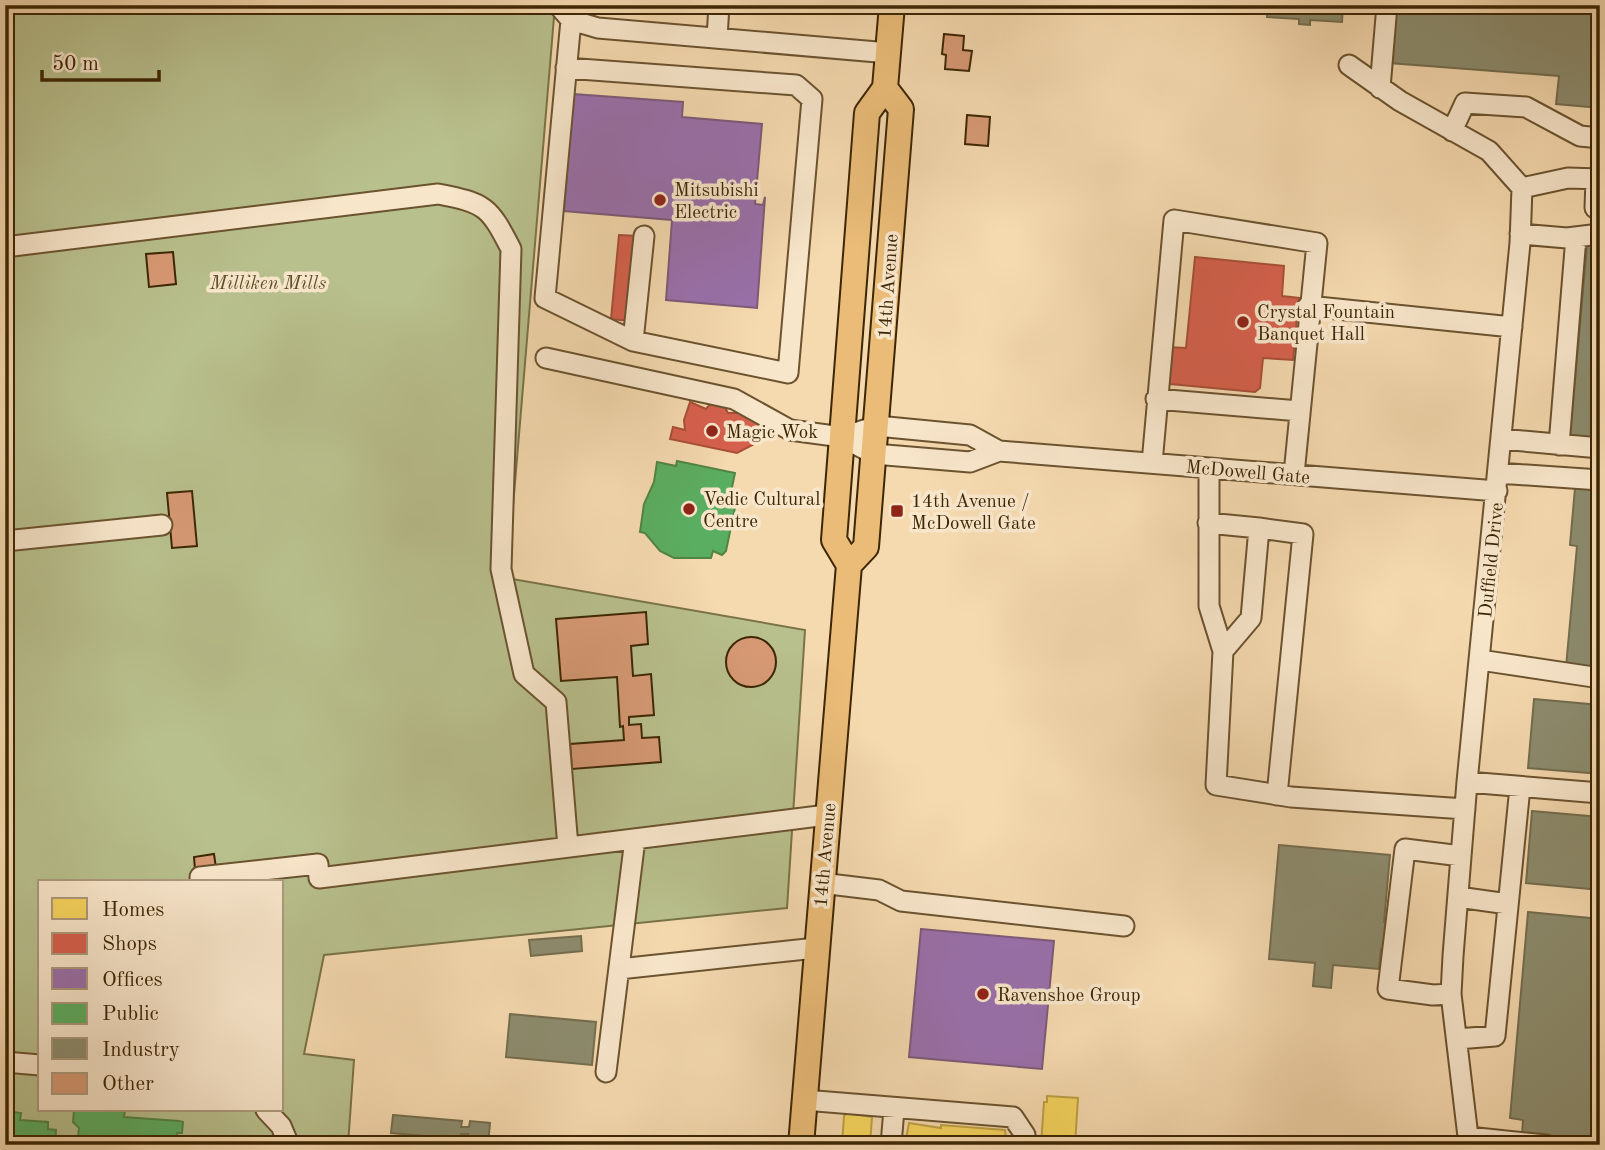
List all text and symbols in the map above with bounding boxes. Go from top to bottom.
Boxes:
scale bar [42,38,159,82]
text: 50 m [52,54,99,75]
place label: Mitsubishi Electric [674,182,759,223]
marker: Mitsubishi Electric [652,192,668,208]
street label: 14th Avenue [876,233,903,339]
park label: Milliken Mills [209,275,326,294]
place label: Crystal Fountain Banquet Hall [1257,304,1395,345]
marker: Crystal Fountain Banquet Hall [1235,314,1251,330]
marker: Magic Wok [704,423,720,439]
place label: Magic Wok [726,424,818,443]
street label: McDowell Gate [1185,459,1311,488]
place label: Vedic Cultural Centre [703,491,820,532]
place label: 14th Avenue / McDowell Gate [911,493,1036,534]
marker: Vedic Cultural Centre [681,501,697,517]
street label: Duffield Drive [1477,502,1508,619]
marker: 14th Avenue / McDowell Gate [889,503,905,519]
street label: 14th Avenue [812,802,841,908]
legend [38,880,284,1112]
text: Homes [102,900,164,921]
text: Shops [102,934,157,955]
text: Offices [102,970,163,991]
marker: Ravenshoe Group [975,986,991,1002]
place label: Ravenshoe Group [997,987,1141,1006]
text: Public [102,1004,159,1025]
text: Industry [102,1040,180,1061]
text: Other [102,1074,154,1095]

